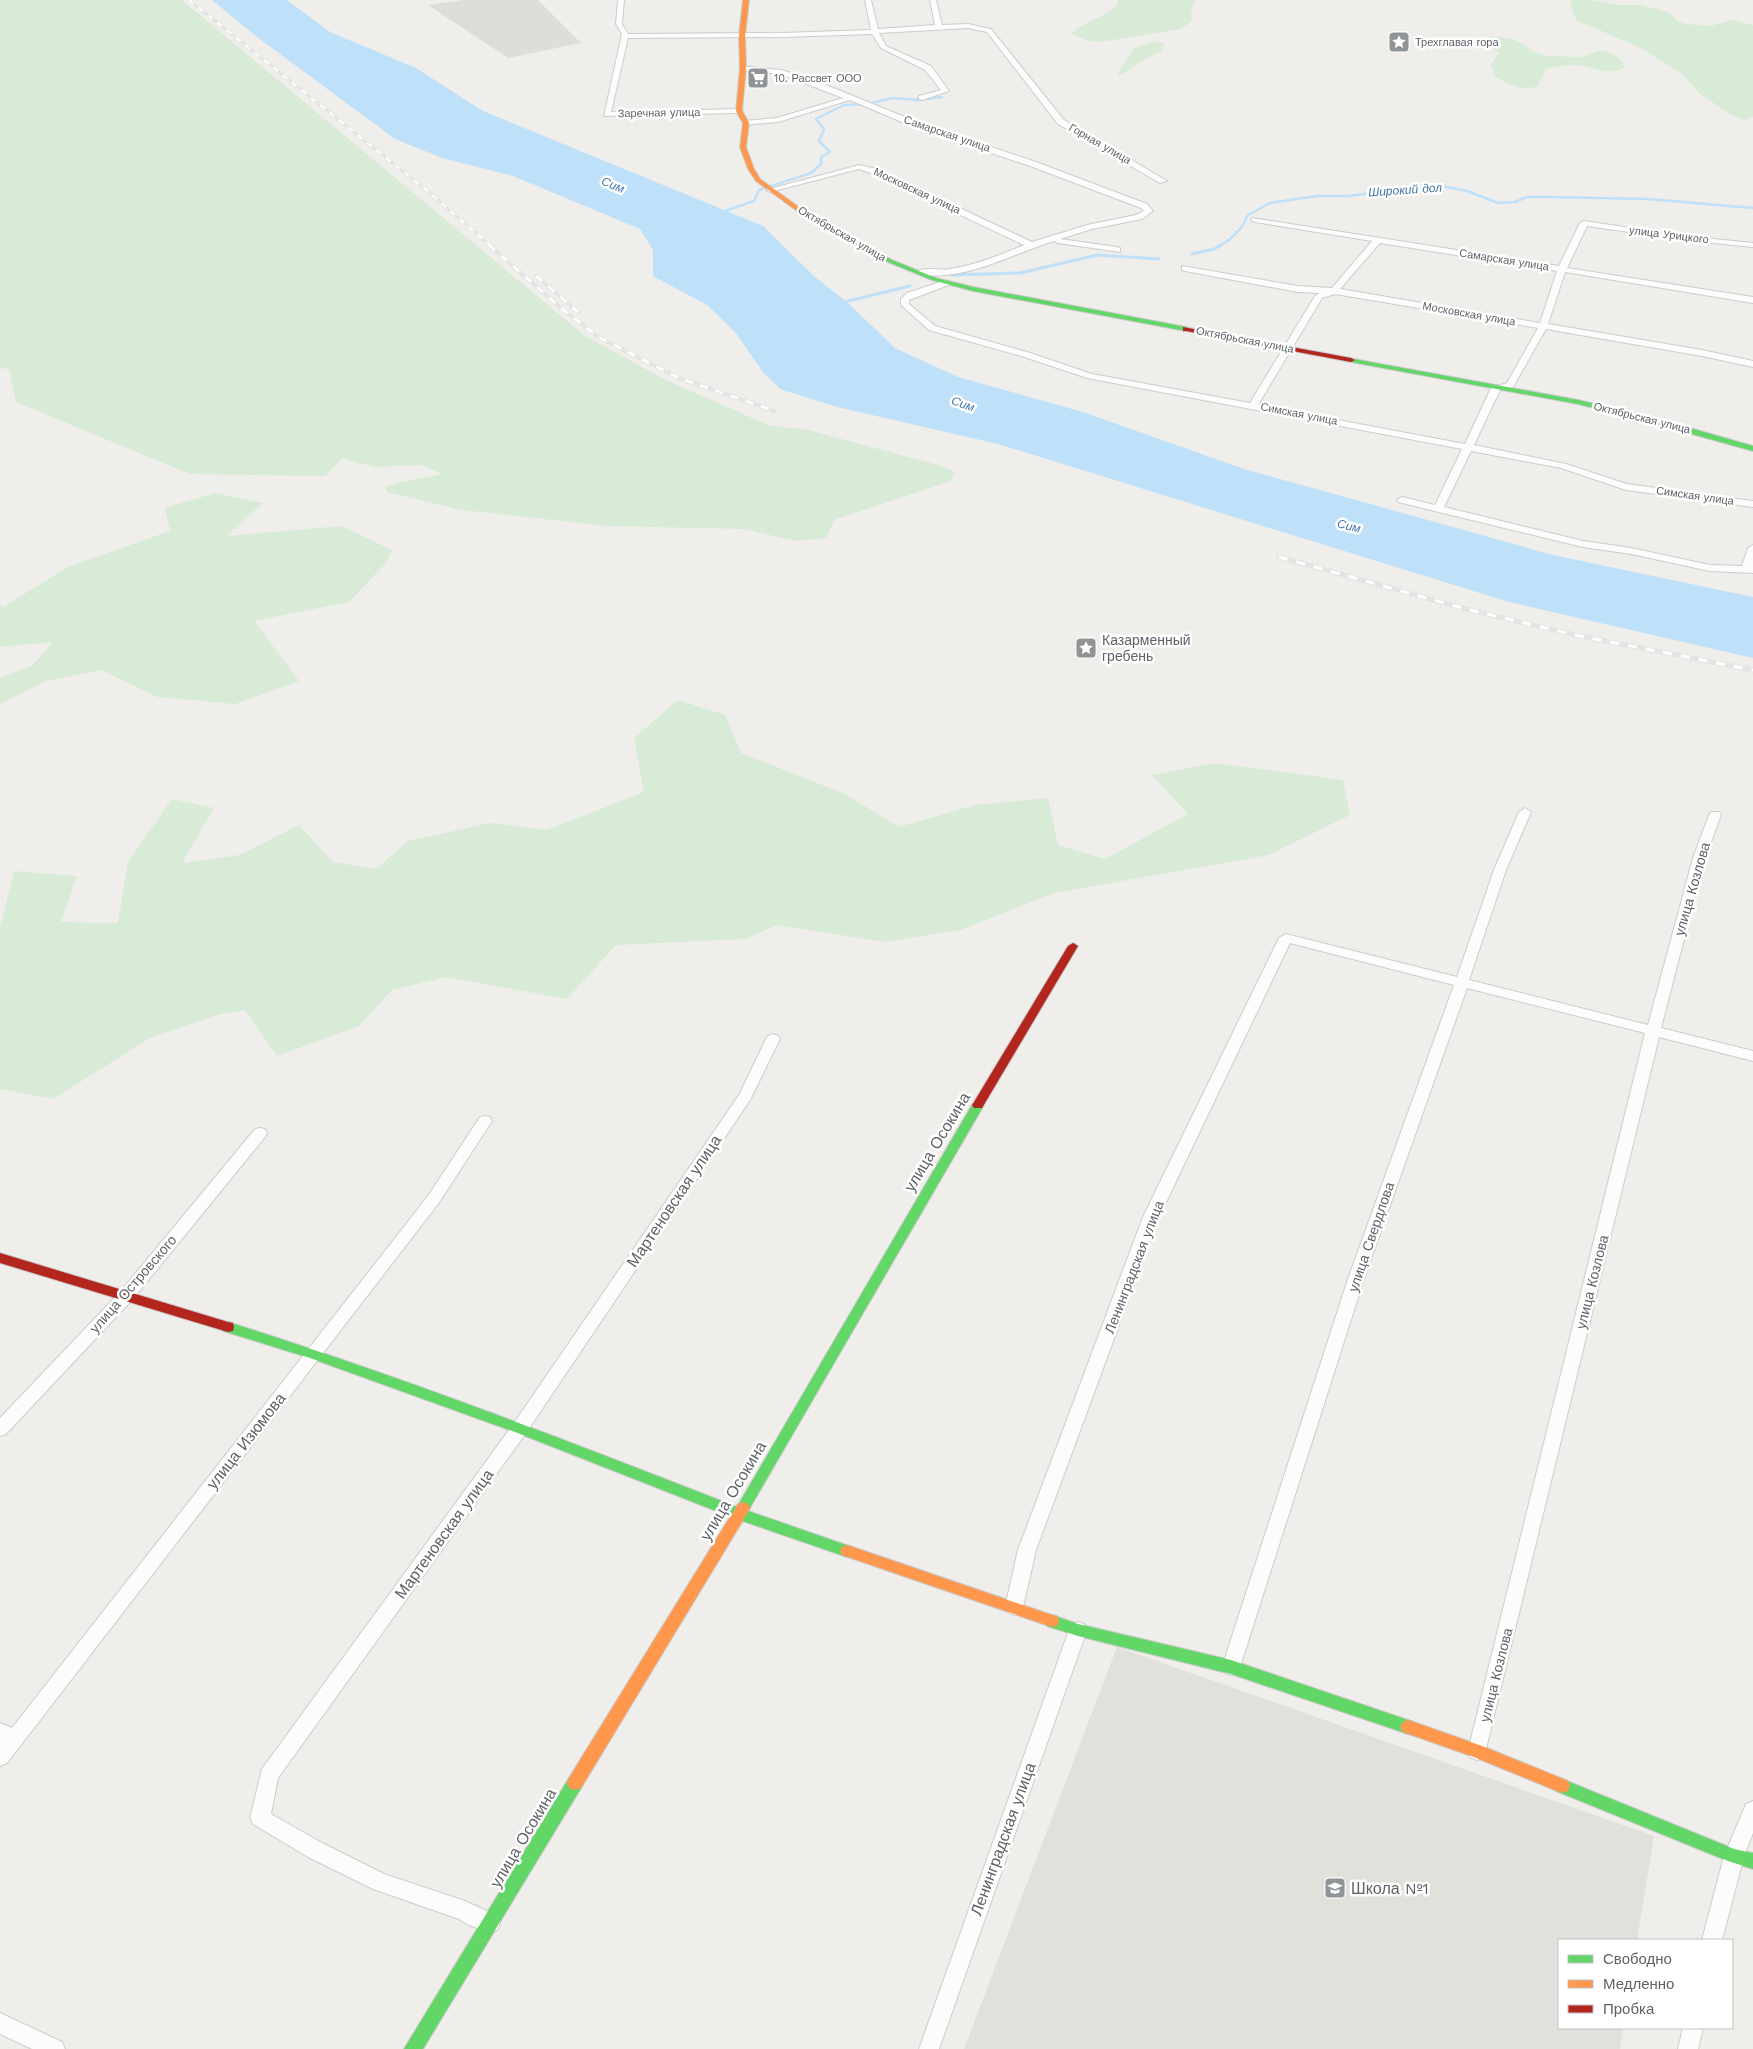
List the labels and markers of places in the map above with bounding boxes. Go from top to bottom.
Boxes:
place icon: Трехглавая гора [1387,30,1411,54]
place label: Трехглавая гора [1415,36,1499,49]
supermarket icon: 10. Рассвет ООО [746,66,770,90]
place label: 10. Рассвет ООО [774,72,862,85]
place label: Казарменный гребень [1102,632,1191,664]
place icon: Казарменный гребень [1074,636,1098,660]
school or university icon: Школа №1 [1323,1876,1347,1900]
place label: Школа №1 [1351,1879,1429,1898]

